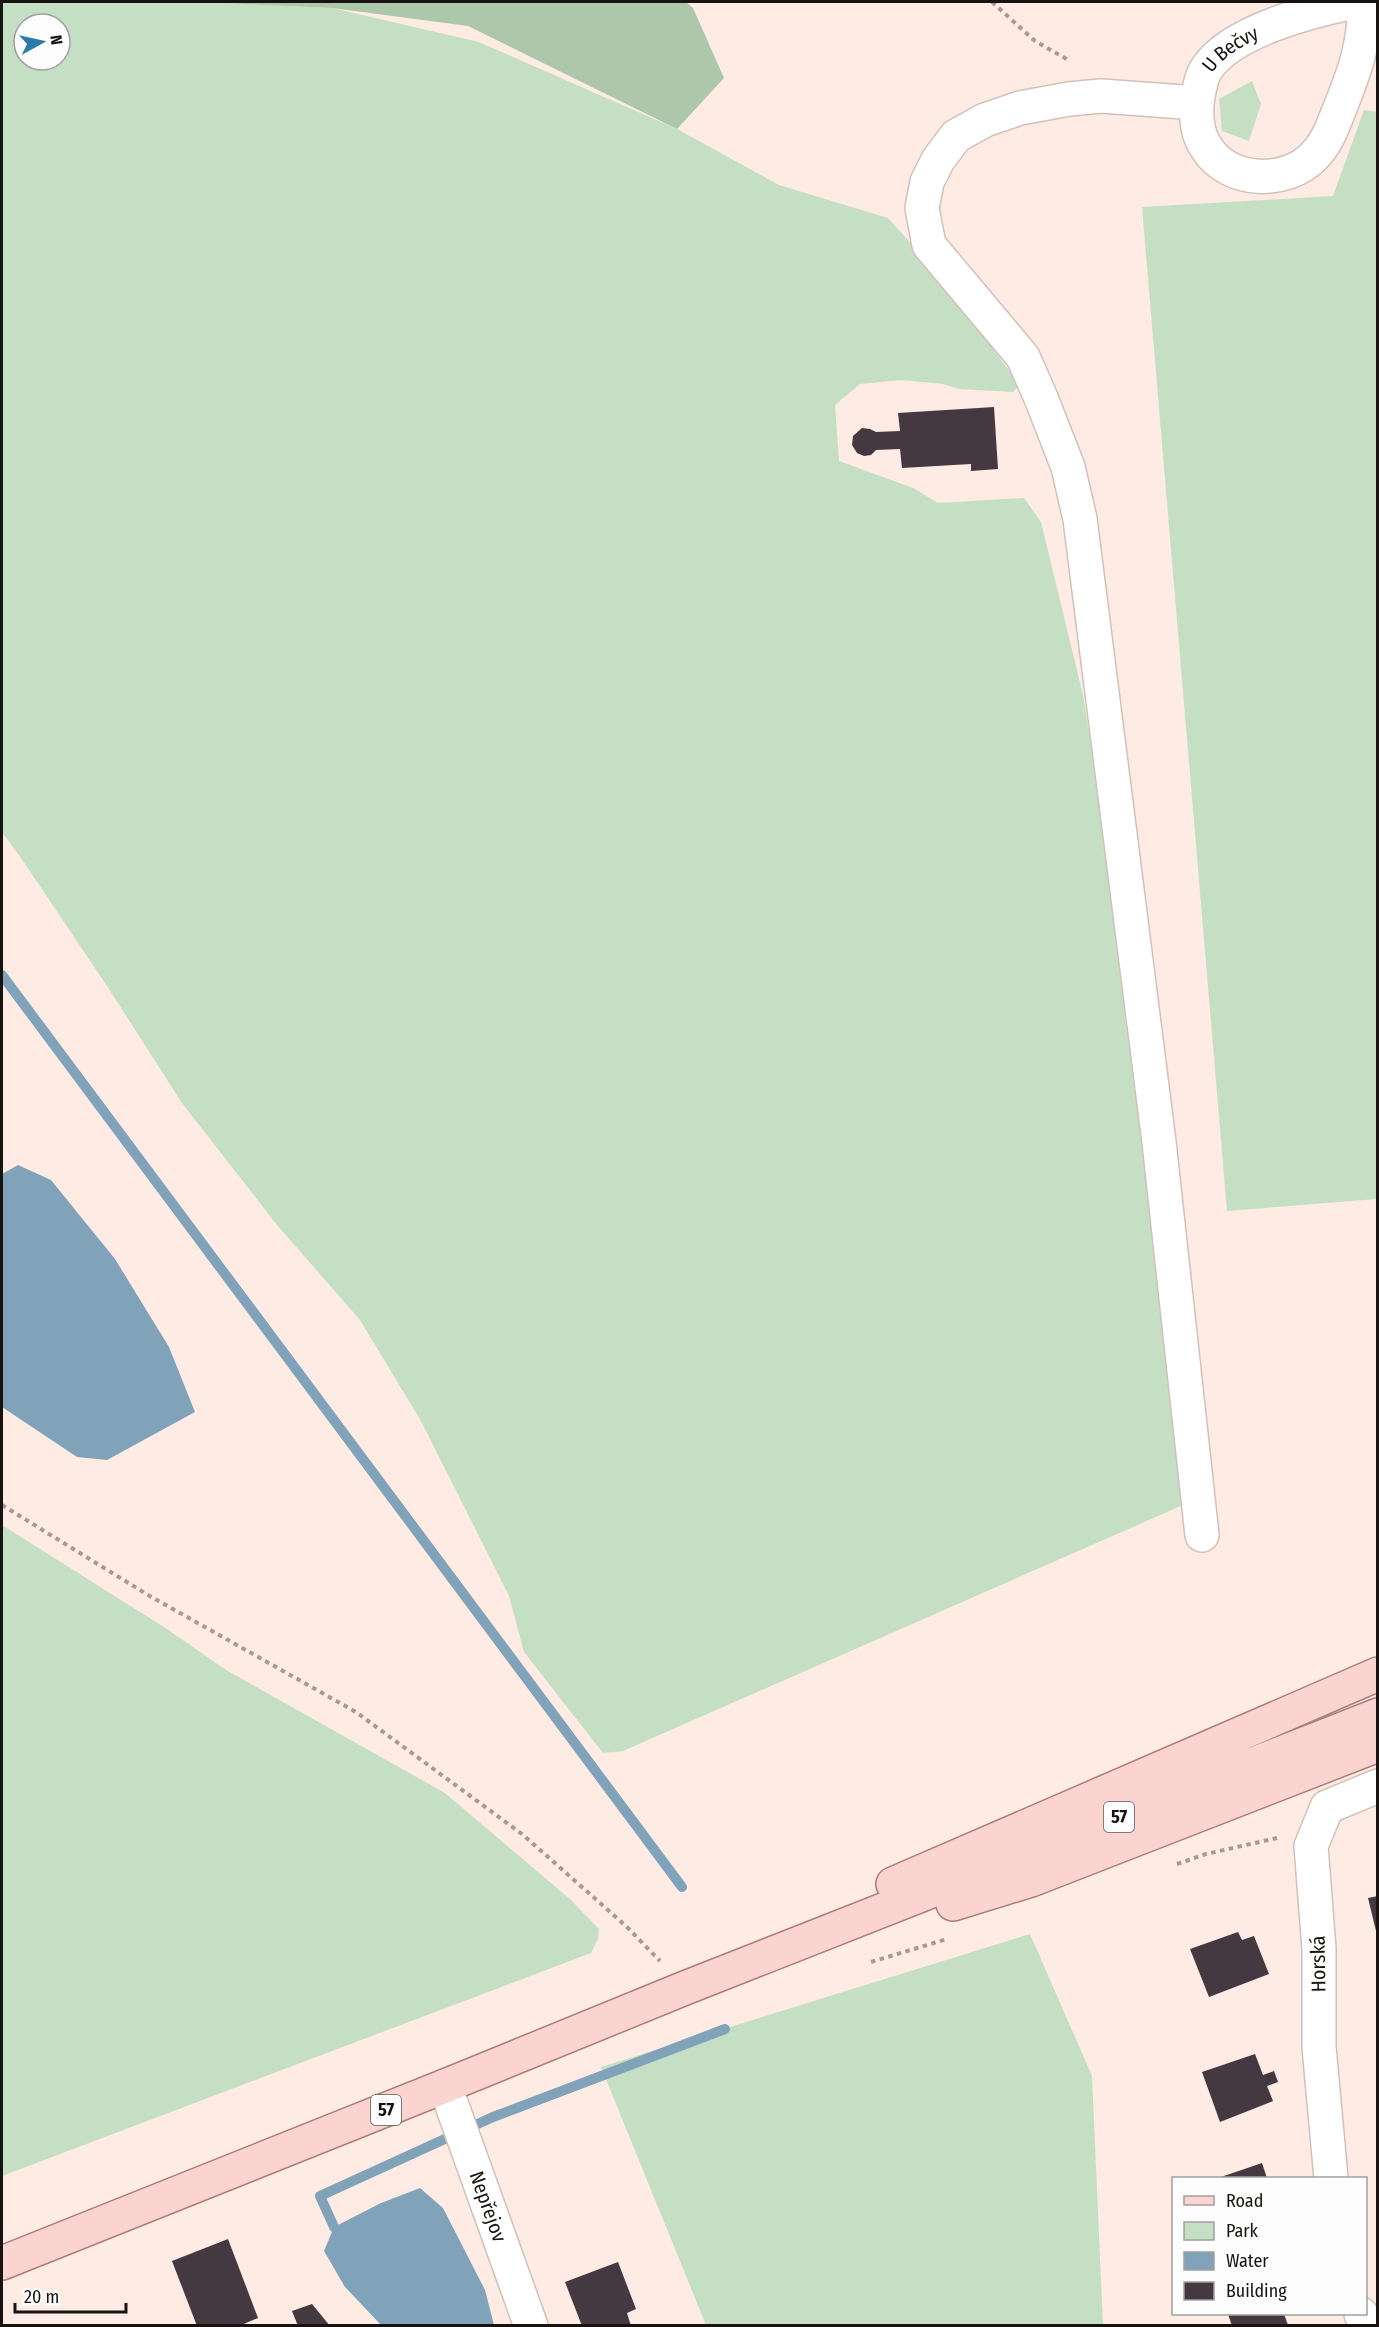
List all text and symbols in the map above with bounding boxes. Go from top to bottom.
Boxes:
north arrow [12,12,72,72]
street label: U Bečvy [1197,21,1262,76]
text: N [46,34,66,46]
road number: 57 [1104,1802,1134,1832]
street label: Horská [1306,1935,1330,1993]
road number: 57 [371,2095,401,2125]
street label: Nepřejov [465,2168,512,2245]
legend [1172,2177,1367,2315]
text: Road [1226,2190,1263,2212]
text: Park [1226,2220,1259,2242]
text: Water [1226,2250,1269,2272]
scale bar [15,2276,126,2314]
text: Building [1226,2280,1287,2302]
text: 20 m [24,2286,59,2308]

